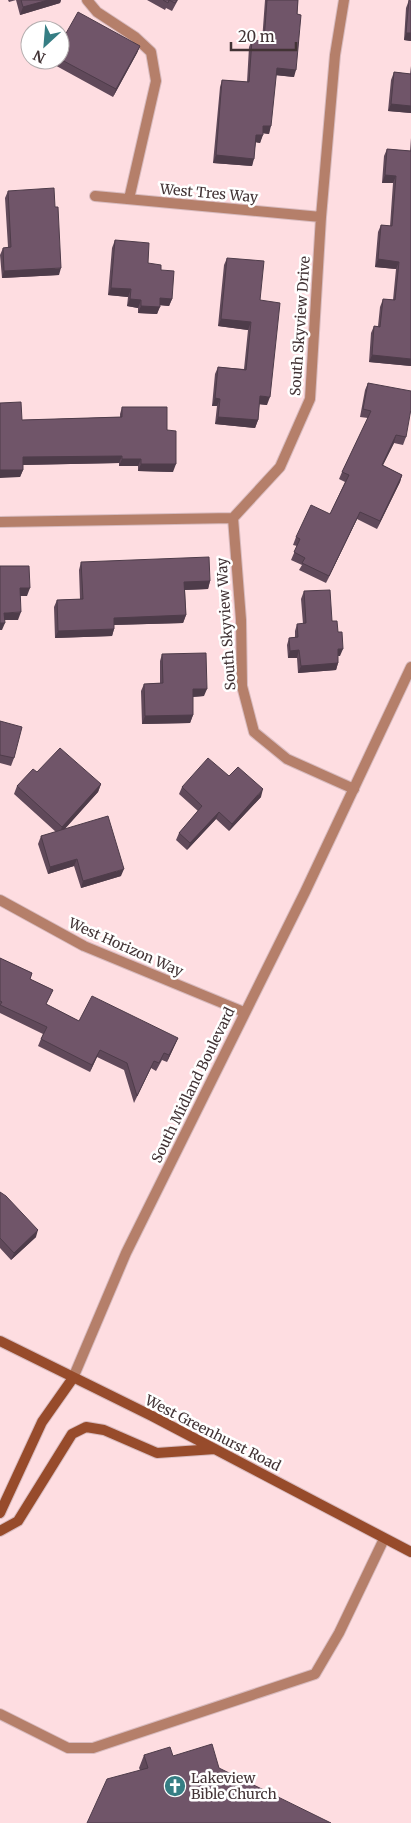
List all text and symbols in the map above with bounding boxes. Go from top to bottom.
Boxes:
north arrow [20,20,70,70]
scale bar [231,20,296,52]
text: 20 m [238,27,275,46]
text: N [30,46,48,67]
street label: West Tres Way [158,180,260,206]
street label: South Skyview Drive [286,255,314,397]
street label: South Skyview Way [212,556,240,691]
street label: West Horizon Way [65,913,187,981]
street label: South Midland Boulevard [147,1004,239,1166]
street label: West Greenhurst Road [141,1391,284,1475]
place label: Lakeview Bible Church [191,1769,277,1803]
church icon: Lakeview Bible Church [163,1774,187,1798]

